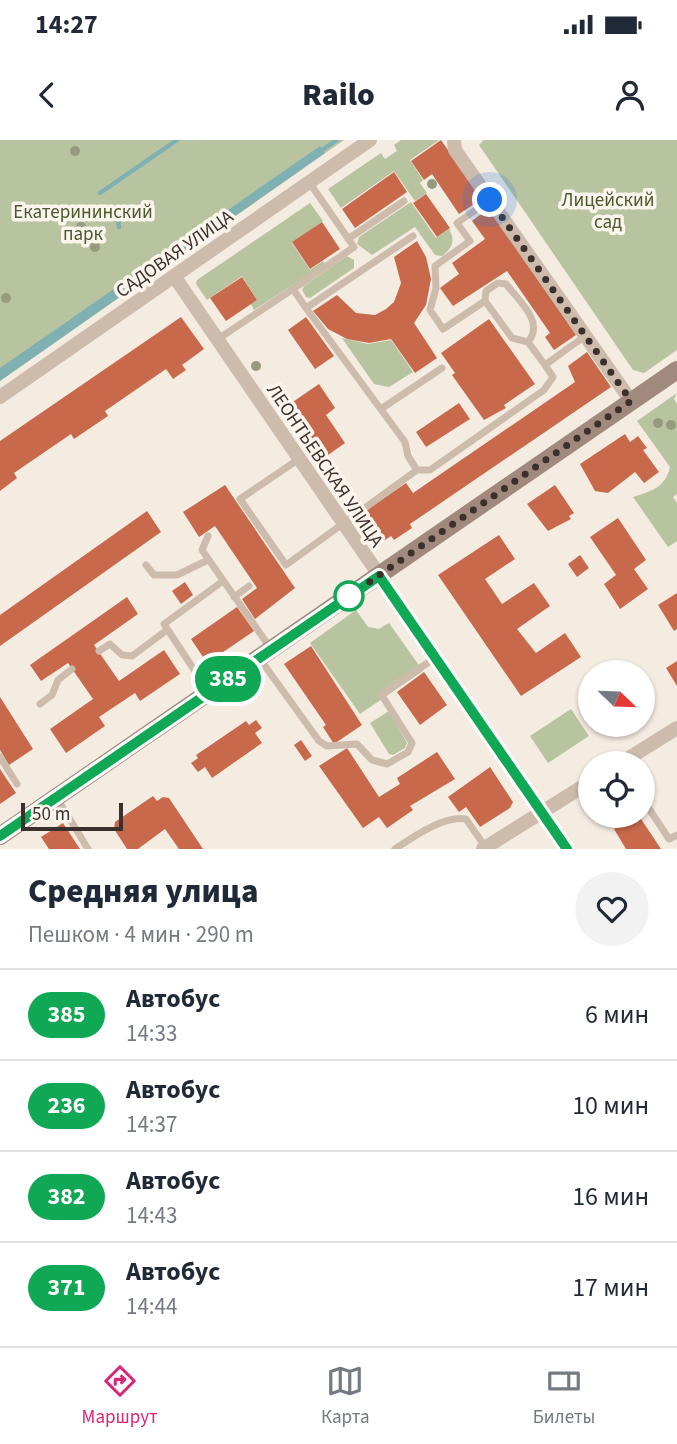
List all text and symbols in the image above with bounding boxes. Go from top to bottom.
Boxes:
text: 14:27 [35,6,98,43]
text: Railo [302,72,375,118]
icon: back [28,76,66,114]
icon: person [611,76,649,114]
your location [472,182,507,217]
park label: Лицейский сад [561,187,655,236]
park label: Екатерининский парк [13,199,153,248]
street label: САДОВАЯ УЛИЦА [111,203,240,305]
street label: ЛЕОНТЬЕВСКАЯ УЛИЦА [260,379,390,554]
unlabelled marker [334,581,364,611]
line badge: 385 [188,656,268,702]
north arrow [578,660,654,737]
map controls [578,660,655,828]
text: 385 [209,661,247,696]
button: locate [578,751,655,828]
scale bar [21,800,122,832]
text: 50 m [32,801,70,828]
text: Средняя улица [28,868,259,915]
button: heart [575,872,649,946]
text: Пешком · 4 мин · 290 m [28,918,254,951]
text: Автобус [126,980,220,1017]
text: 6 мин [585,996,649,1033]
text: 385 [47,997,86,1032]
text: 14:33 [126,1017,177,1050]
text: Автобус [126,1071,220,1108]
text: 10 мин [572,1087,649,1124]
text: 236 [47,1088,86,1123]
text: 14:37 [126,1108,177,1141]
text: Автобус [126,1162,220,1199]
text: 16 мин [572,1178,649,1215]
text: 382 [47,1179,86,1214]
text: 14:43 [126,1199,177,1232]
text: Автобус [126,1253,220,1290]
text: 17 мин [572,1269,649,1306]
text: 371 [47,1270,86,1305]
text: 14:44 [126,1290,177,1323]
tab: Маршрут [82,1362,158,1431]
tab: Карта [321,1362,370,1431]
tab: Билеты [533,1362,595,1431]

